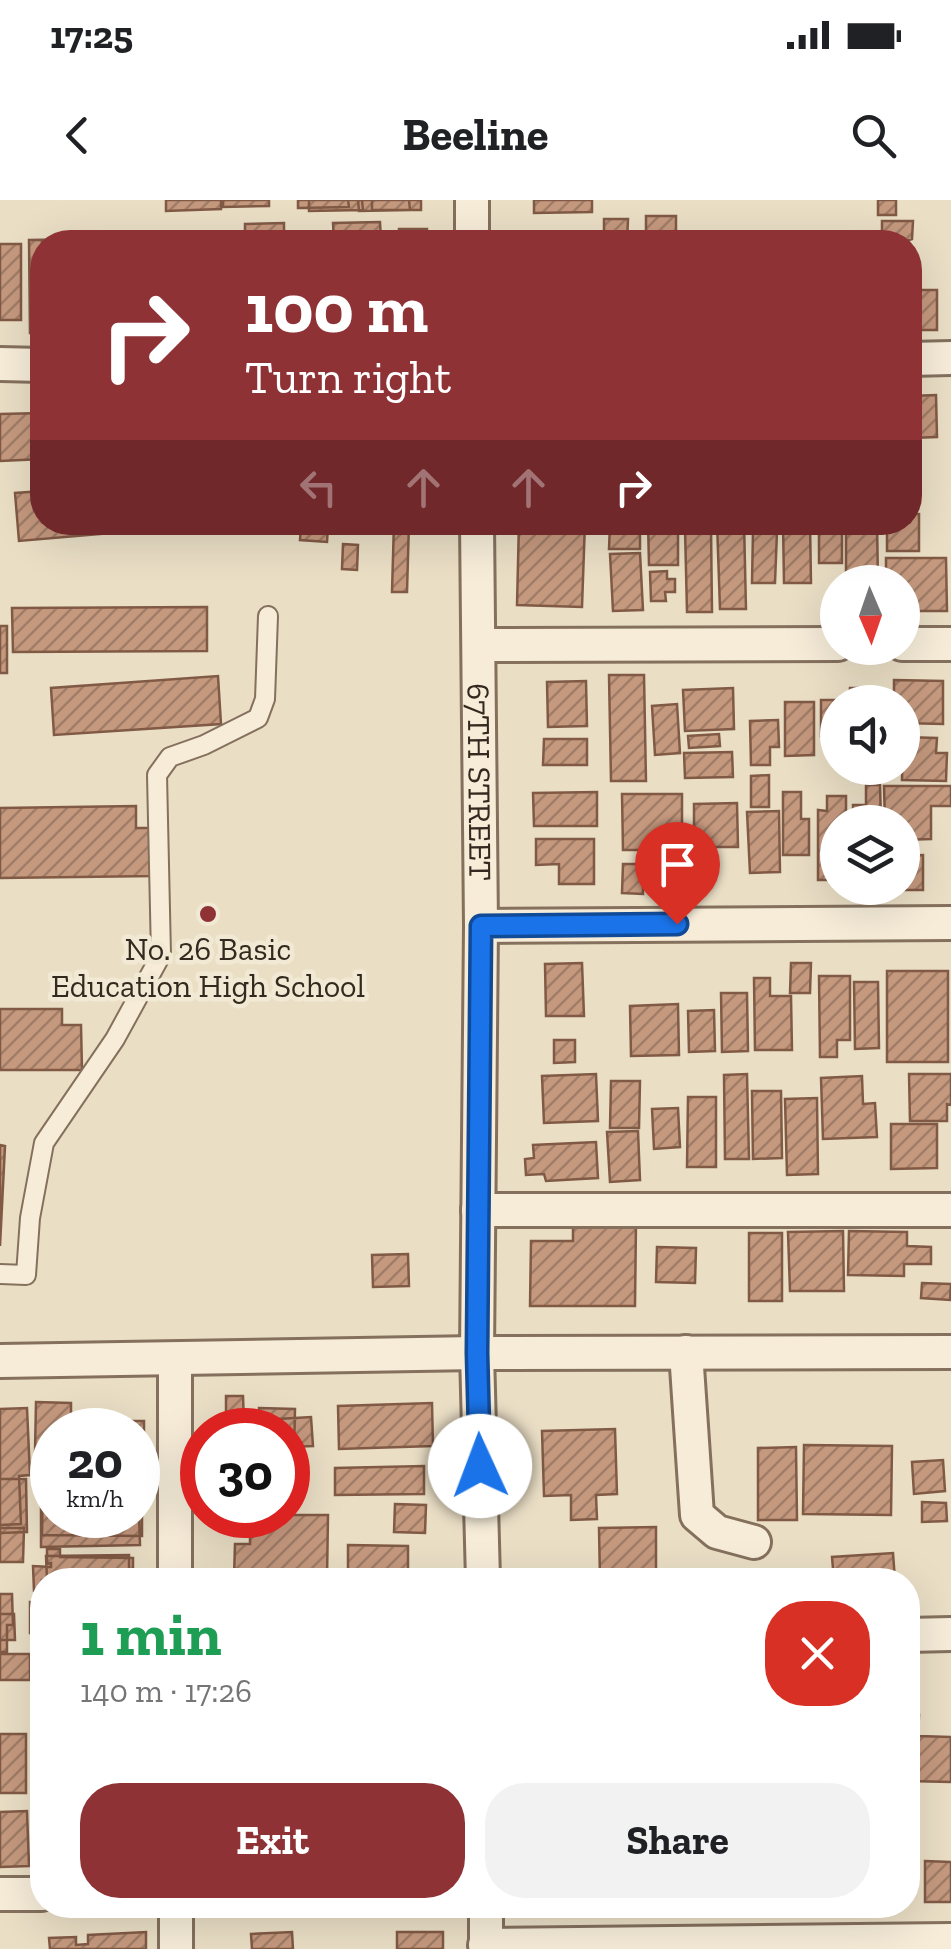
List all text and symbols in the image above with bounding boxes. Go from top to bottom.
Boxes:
text: 17:25 [50,12,133,58]
icon: back [50,108,105,163]
text: Beeline [402,108,549,162]
icon: search [846,108,901,163]
text: 100 m [245,266,428,350]
icon: right [80,270,210,400]
text: Turn right [245,351,451,405]
icon: left [291,460,346,515]
icon: ahead [396,460,451,515]
icon: ahead [501,460,556,515]
icon: right [606,460,661,515]
north arrow [820,565,920,665]
map controls [820,565,920,905]
street label: 67TH STREET [460,683,500,881]
button: sound [820,685,920,785]
button: layers [820,805,920,905]
pin [635,822,720,925]
icon: arrive [650,837,705,892]
marker: No. 26 Basic Education High School [197,903,219,925]
place label: No. 26 Basic Education High School [51,930,365,1005]
speed limit sign: 30 [180,1408,310,1538]
position arrow [428,1414,532,1518]
text: 20 [67,1431,123,1491]
text: km/h [66,1483,124,1513]
text: 1 min [80,1598,222,1670]
button: close [765,1601,870,1706]
text: 140 m · 17:26 [80,1672,252,1710]
button: Exit [80,1783,465,1898]
button: Share [485,1783,870,1898]

